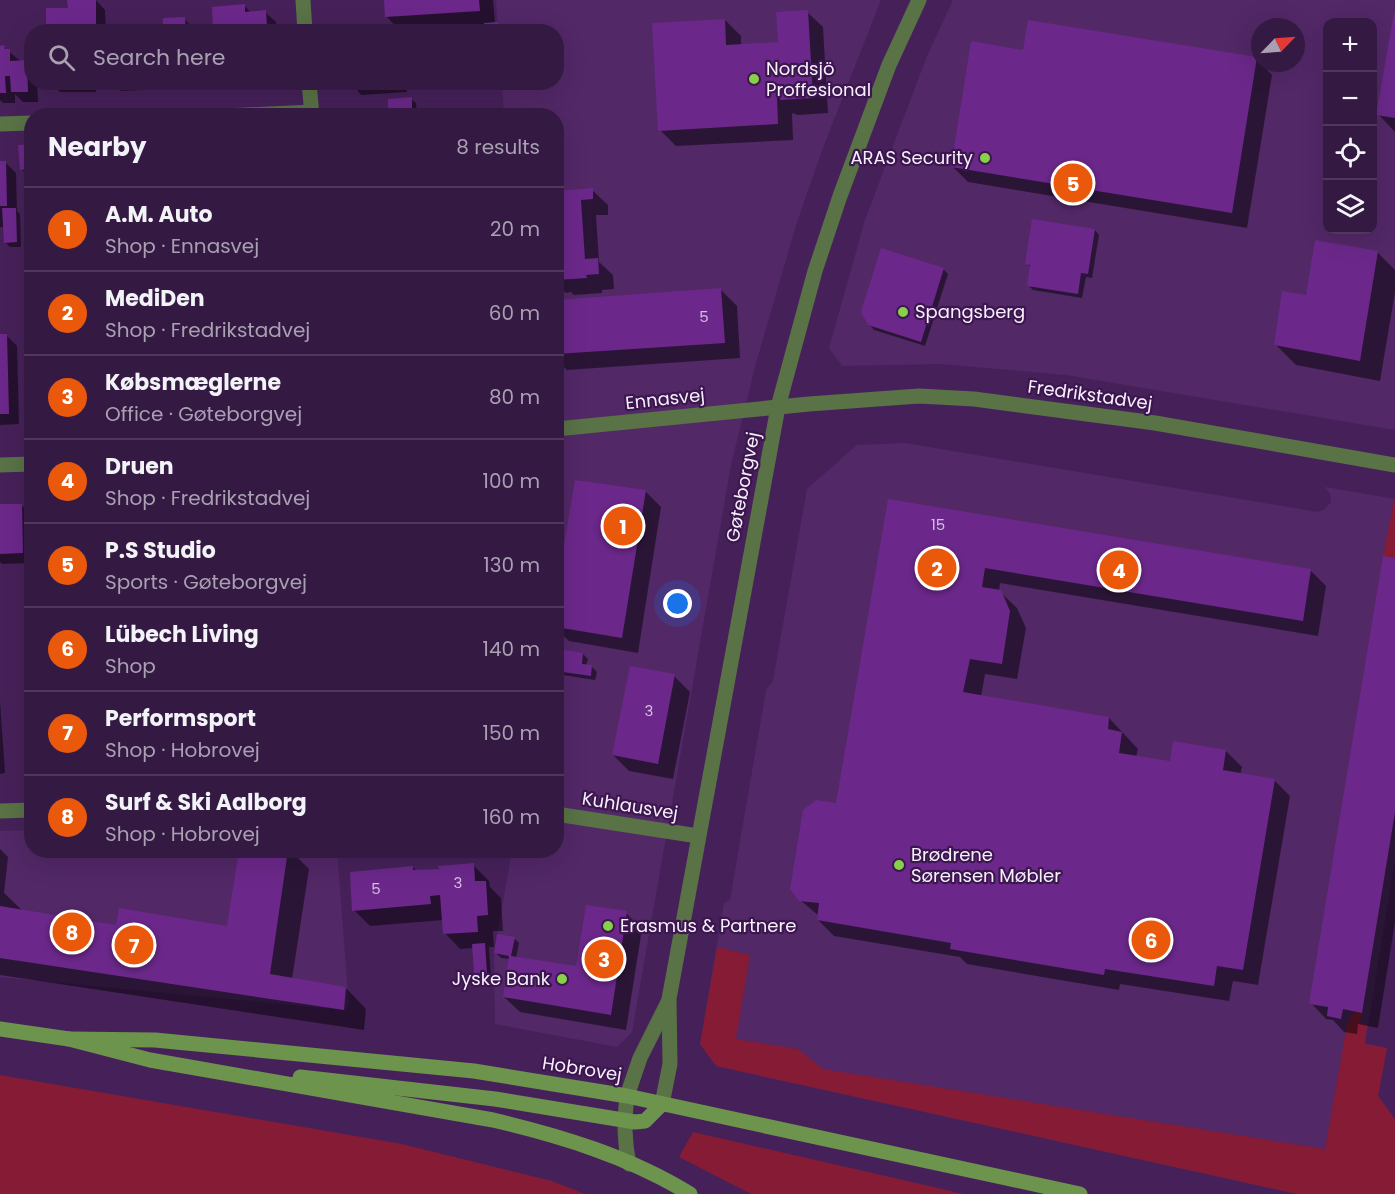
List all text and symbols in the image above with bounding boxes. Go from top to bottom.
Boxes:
north arrow [1251,18,1305,72]
map controls [1323,18,1377,234]
button: + [1323,18,1377,72]
search box [24,24,564,90]
icon: search [45,41,78,74]
text: Search here [93,42,226,73]
place label: Nordsjö Proffesional [766,56,871,102]
marker: Nordsjö Proffesional [747,72,761,86]
button: − [1323,72,1377,126]
button: locate [1323,126,1377,180]
text: Nearby [48,129,146,165]
text: 8 results [456,133,540,161]
place label: ARAS Security [850,145,973,170]
marker: ARAS Security [978,151,992,165]
pin: 5 [1054,160,1092,206]
button: layers [1323,180,1377,234]
text: A.M. Auto [105,199,212,230]
text: 1 [64,215,71,243]
text: 20 m [490,215,540,243]
text: Shop · Ennasvej [105,232,259,260]
text: MediDen [105,283,205,314]
text: 2 [62,299,73,327]
text: 60 m [489,299,540,327]
place label: Spangsberg [915,299,1025,324]
marker: Spangsberg [896,305,910,319]
house number: 5 [699,306,709,327]
text: Shop · Fredrikstadvej [105,316,310,344]
text: Købsmæglerne [105,367,281,398]
street label: Fredrikstadvej [1026,373,1154,416]
street label: Ennasvej [624,382,706,415]
text: 3 [61,383,74,411]
text: 80 m [489,383,540,411]
text: Office · Gøteborgvej [105,400,302,428]
street label: Gøteborgvej [720,430,765,544]
text: Druen [105,451,174,482]
text: 4 [61,467,74,495]
text: 100 m [483,467,540,495]
text: Shop · Fredrikstadvej [105,484,310,512]
pin: 1 [604,504,642,548]
house number: 15 [931,514,945,535]
text: P.S Studio [105,535,216,566]
pin: 2 [918,546,956,590]
pin: 4 [1100,548,1138,592]
text: 5 [61,551,74,579]
text: 130 m [483,551,540,579]
text: Sports · Gøteborgvej [105,568,307,596]
your location [663,589,692,618]
text: Lübech Living [105,619,259,650]
text: 6 [61,635,74,663]
text: 140 m [483,635,540,663]
text: Shop [105,652,156,680]
house number: 3 [645,700,653,721]
text: Performsport [105,703,256,734]
text: 7 [62,719,73,747]
text: 150 m [483,719,540,747]
text: Shop · Hobrovej [105,736,260,764]
street label: Kuhlausvej [580,786,680,825]
text: Surf & Ski Aalborg [105,787,307,818]
text: 8 [61,803,74,831]
text: 160 m [482,803,540,831]
text: Shop · Hobrovej [105,820,260,848]
place label: Brødrene Sørensen Møbler [911,842,1061,888]
marker: Brødrene Sørensen Møbler [892,858,906,872]
house number: 3 [454,872,462,893]
house number: 5 [371,878,381,899]
pin: 8 [52,910,92,954]
place label: Erasmus & Partnere [620,913,796,938]
pin: 6 [1132,918,1170,962]
marker: Erasmus & Partnere [601,919,615,933]
pin: 7 [114,922,154,968]
pin: 3 [584,936,624,982]
place label: Jyske Bank [452,966,551,991]
marker: Jyske Bank [555,972,569,986]
street label: Hobrovej [541,1050,624,1087]

